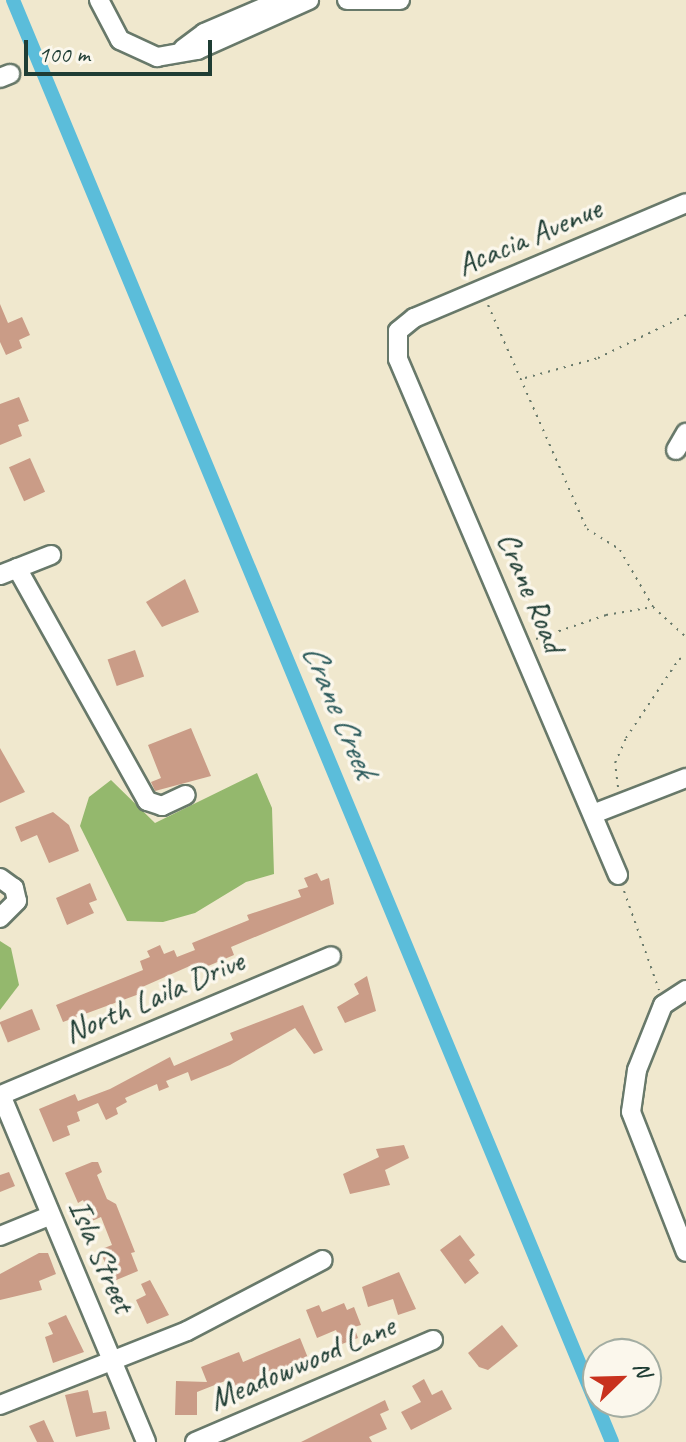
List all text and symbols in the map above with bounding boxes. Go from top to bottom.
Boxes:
scale bar [28,24,216,74]
text: 100 m [38,39,90,69]
street label: Acacia Avenue [451,189,607,285]
street label: Crane Road [489,526,573,658]
water label: Crane Creek [294,637,386,783]
street label: North Laila Drive [58,942,250,1052]
street label: Isla Street [59,1193,143,1319]
street label: Meadowwood Lane [203,1307,401,1419]
north arrow [582,1338,662,1418]
text: N [627,1358,658,1381]

